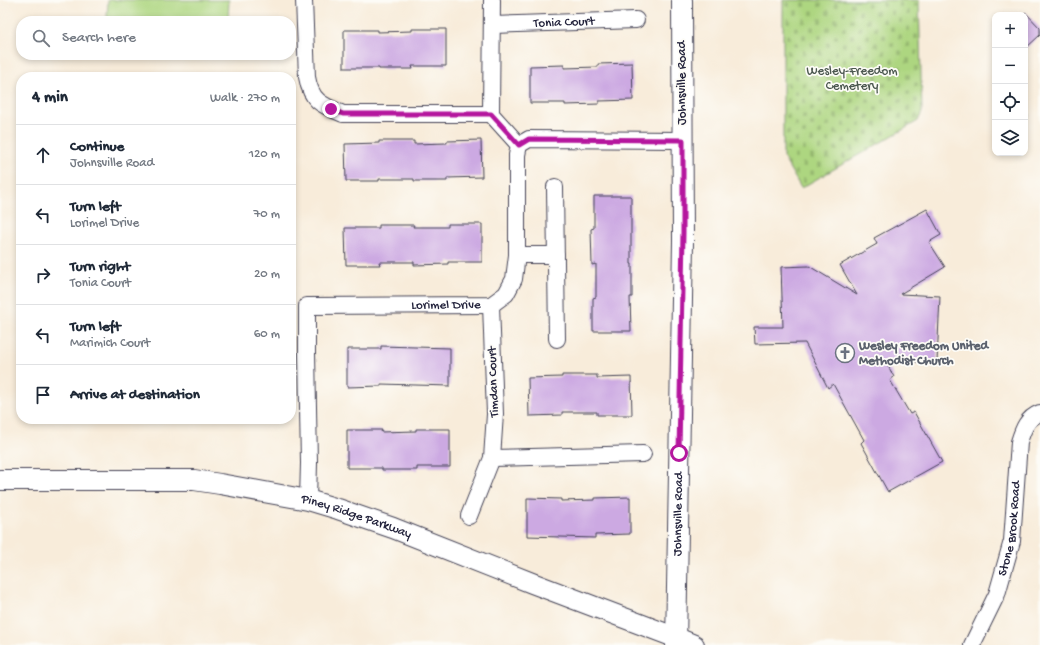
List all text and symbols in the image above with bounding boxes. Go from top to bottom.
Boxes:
map controls [992,12,1028,156]
button: + [992,12,1028,48]
street label: Tonia Court [532,14,596,31]
search box [16,16,296,60]
icon: search [30,27,52,49]
text: Search here [62,29,136,47]
street label: Johnsville Road [675,40,690,125]
button: − [992,48,1028,84]
park label: Wesley-Freedom Cemetery [807,64,897,94]
button: locate [992,84,1028,120]
text: 4 min [32,88,68,108]
text: Walk · 270 m [210,91,280,106]
route end [322,100,340,118]
button: layers [992,120,1028,156]
text: Continue [70,138,124,156]
icon: ahead [32,144,54,166]
text: 120 m [249,147,280,162]
text: Johnsville Road [70,156,154,171]
text: Turn left [70,198,121,216]
icon: left [32,204,54,226]
text: 70 m [254,207,280,222]
text: Lorimel Drive [70,216,139,231]
text: Turn right [70,258,130,276]
icon: right [32,264,54,286]
text: 20 m [254,267,280,282]
text: Tonia Court [70,276,131,291]
street label: Lorimel Drive [411,298,481,313]
text: Turn left [70,318,121,336]
icon: left [32,324,54,346]
text: 60 m [254,327,280,342]
text: Marimich Court [70,336,150,351]
place label: Wesley Freedom United Methodist Church [858,339,989,369]
church icon: Wesley Freedom United Methodist Church [834,342,856,364]
street label: Timdan Court [485,345,503,419]
icon: arrive [32,384,54,406]
text: Arrive at destination [70,386,200,404]
route start [670,444,688,462]
street label: Johnsville Road [670,470,687,556]
street label: Stone Brook Road [995,479,1024,578]
street label: Piney Ridge Parkway [299,491,414,542]

